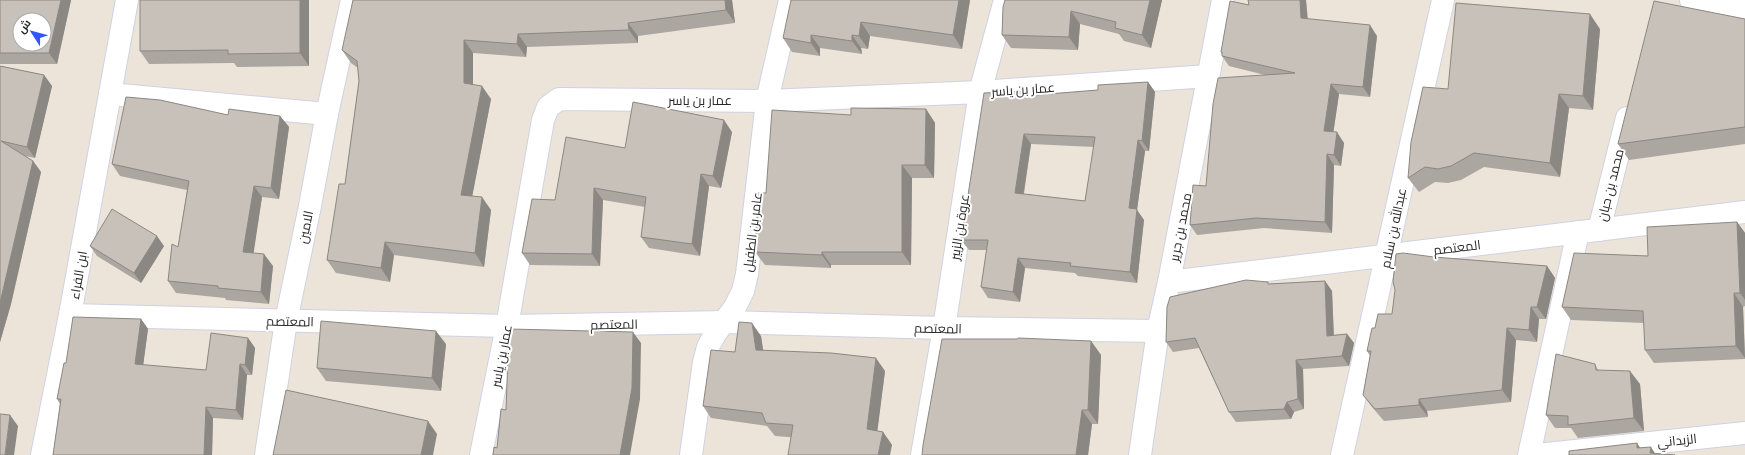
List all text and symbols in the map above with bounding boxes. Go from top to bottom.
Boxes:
north arrow [12,12,52,52]
text: ش [14,16,34,36]
street label: عمار بن ياسر [990,79,1055,99]
street label: عمار بن ياسر [667,92,732,108]
street label: محمد بن حبان [1593,147,1627,223]
street label: عبدالله بن سلام [1377,186,1411,270]
street label: عامر بن الطفيل [739,191,765,273]
street label: محمد بن جرير [1165,191,1195,264]
street label: عروة بن الزبير [946,193,972,262]
street label: الامين [294,209,316,245]
street label: المعتصم [1432,236,1482,260]
street label: ابن الفراء [66,250,90,300]
street label: المعتصم [266,313,314,331]
street label: المعتصم [590,316,638,334]
street label: المعتصم [914,320,962,338]
street label: عمار بن ياسر [487,323,515,390]
street label: الزبداني [1656,430,1698,453]

